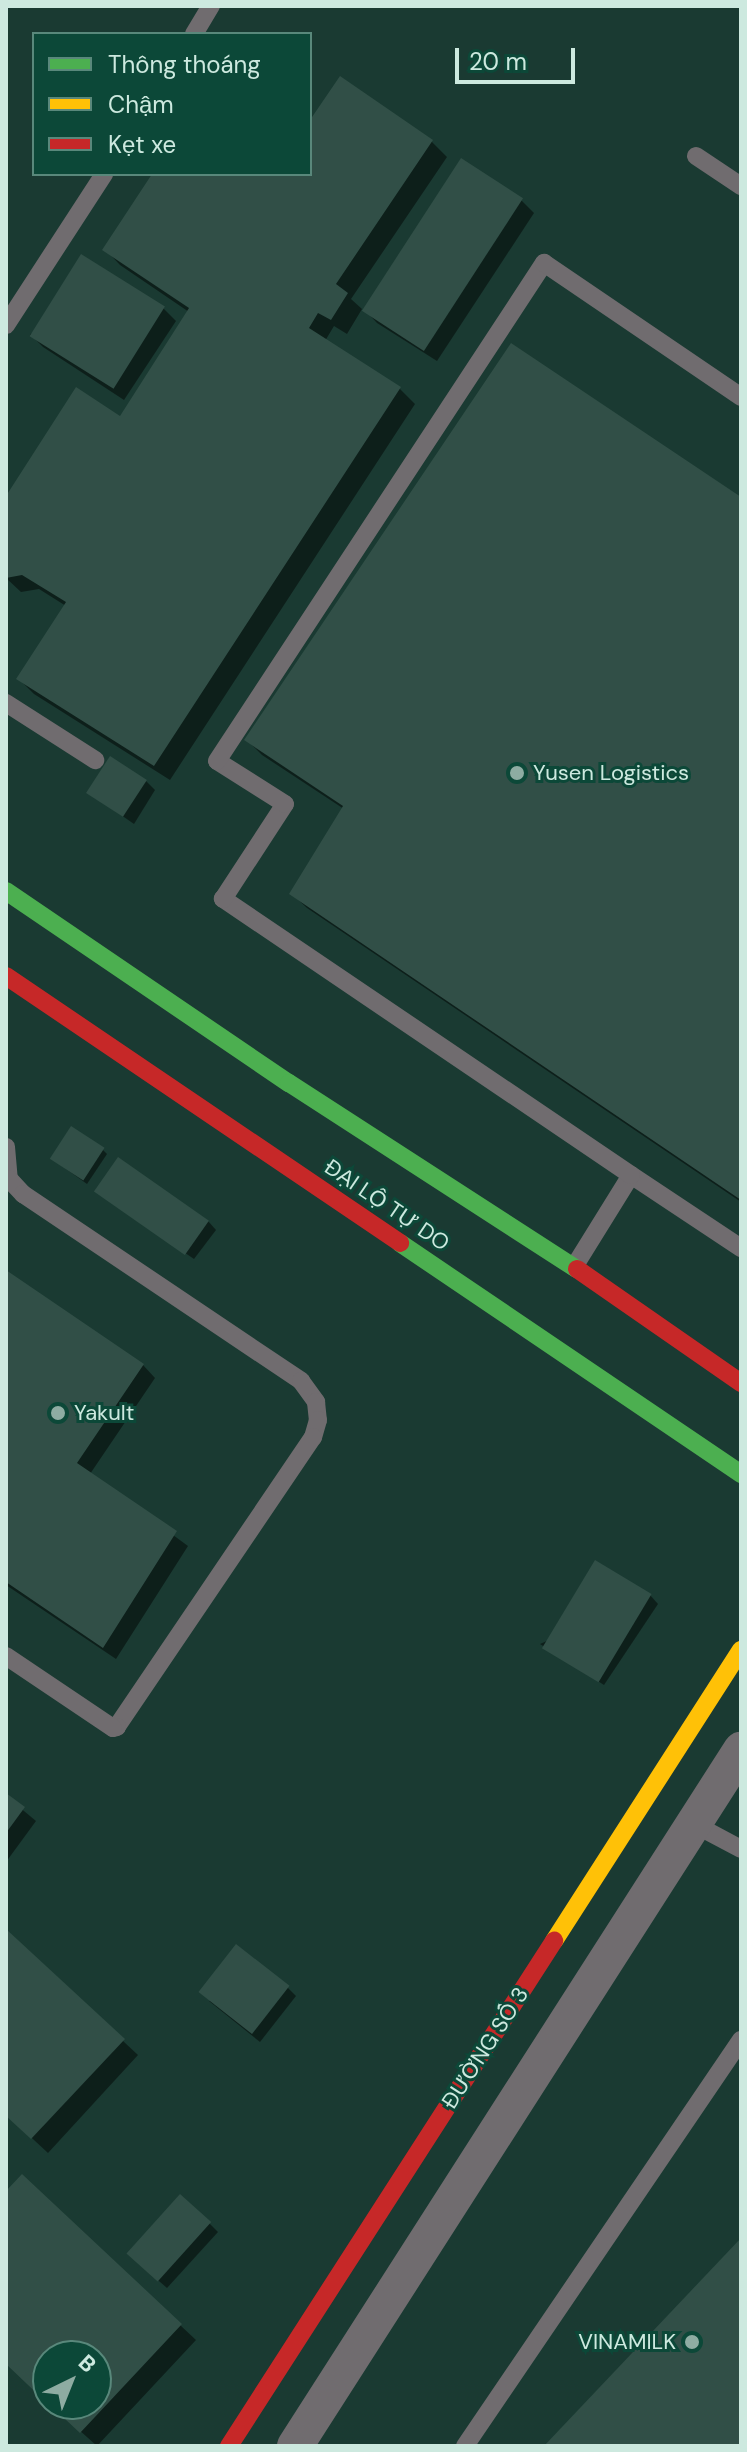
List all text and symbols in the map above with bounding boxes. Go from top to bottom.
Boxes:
legend [32,32,312,176]
scale bar [459,32,579,82]
text: 20 m [469,46,527,77]
text: Thông thoáng [108,49,261,80]
text: Chậm [108,89,174,120]
text: Kẹt xe [108,129,176,160]
place label: Yusen Logistics [533,760,689,786]
marker: Yusen Logistics [508,764,526,782]
street label: ĐẠI LỘ TỰ DO [320,1154,454,1256]
place label: Yakult [74,1400,134,1426]
marker: Yakult [49,1404,67,1422]
street label: ĐƯỜNG SỐ 3 [436,1982,534,2114]
place label: VINAMILK [578,2329,676,2355]
marker: VINAMILK [683,2333,701,2351]
north arrow [32,2340,112,2420]
text: B [72,2348,102,2379]

